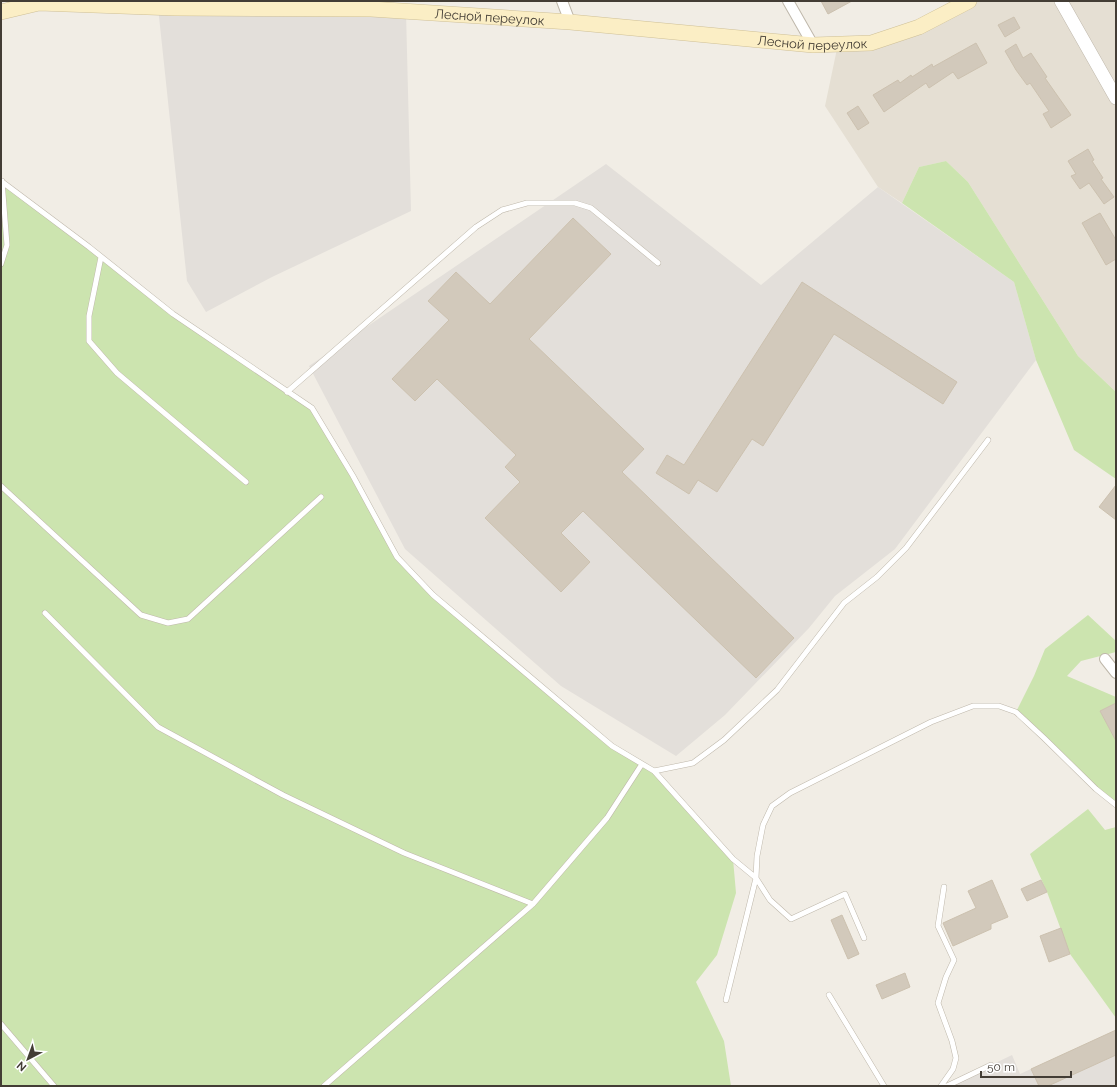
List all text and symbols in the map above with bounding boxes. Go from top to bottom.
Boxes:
street label: Лесной переулок [434,6,545,28]
street label: Лесной переулок [757,32,868,53]
north arrow [8,1039,48,1079]
scale bar [981,1053,1071,1079]
text: N [14,1059,29,1074]
text: 50 m [987,1060,1015,1074]

